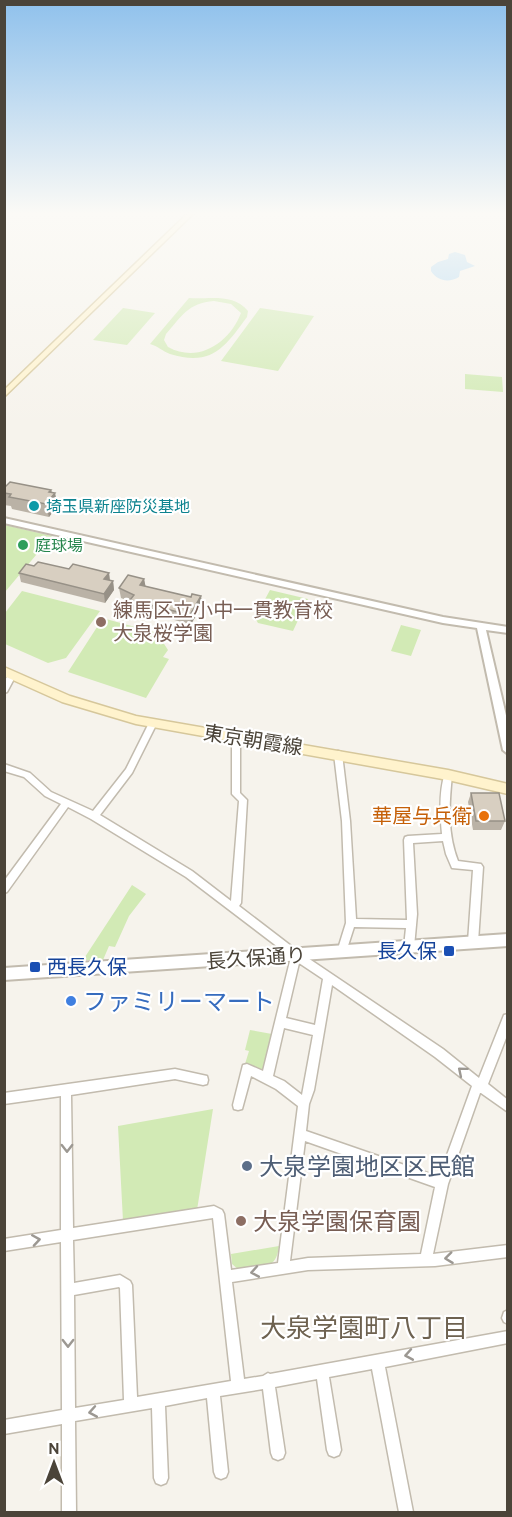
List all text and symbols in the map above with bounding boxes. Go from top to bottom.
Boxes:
place label: 埼玉県新座防災基地 [46,497,190,516]
marker: 埼玉県新座防災基地 [27,499,41,513]
place label: 庭球場 [35,536,83,555]
marker: 庭球場 [16,538,30,552]
place label: 練馬区立小中一貫教育校 大泉桜学園 [113,598,333,645]
marker: 練馬区立小中一貫教育校 大泉桜学園 [94,615,108,629]
street label: 東京朝霞線 [202,720,304,760]
place label: 華屋与兵衛 [372,804,472,828]
marker: 華屋与兵衛 [477,809,491,823]
place label: 長久保 [377,939,437,963]
street label: 長久保通り [205,943,307,973]
marker: 長久保 [442,944,456,958]
place label: 西長久保 [47,955,127,979]
marker: 西長久保 [28,960,42,974]
place label: ファミリーマート [83,987,275,1016]
marker: ファミリーマート [64,994,78,1008]
one-way arrow [458,1067,469,1078]
one-way arrow [61,1144,73,1153]
place label: 大泉学園地区区民館 [259,1152,475,1181]
marker: 大泉学園地区区民館 [240,1159,254,1173]
place label: 大泉学園保育園 [253,1207,421,1236]
marker: 大泉学園保育園 [234,1214,248,1228]
one-way arrow [31,1234,41,1247]
one-way arrow [445,1251,454,1264]
one-way arrow [251,1266,260,1278]
district label: 大泉学園町八丁目 [260,1312,468,1344]
one-way arrow [62,1339,74,1348]
one-way arrow [404,1348,414,1361]
one-way arrow [88,1405,98,1418]
north arrow [24,1433,84,1493]
text: N [48,1439,60,1458]

